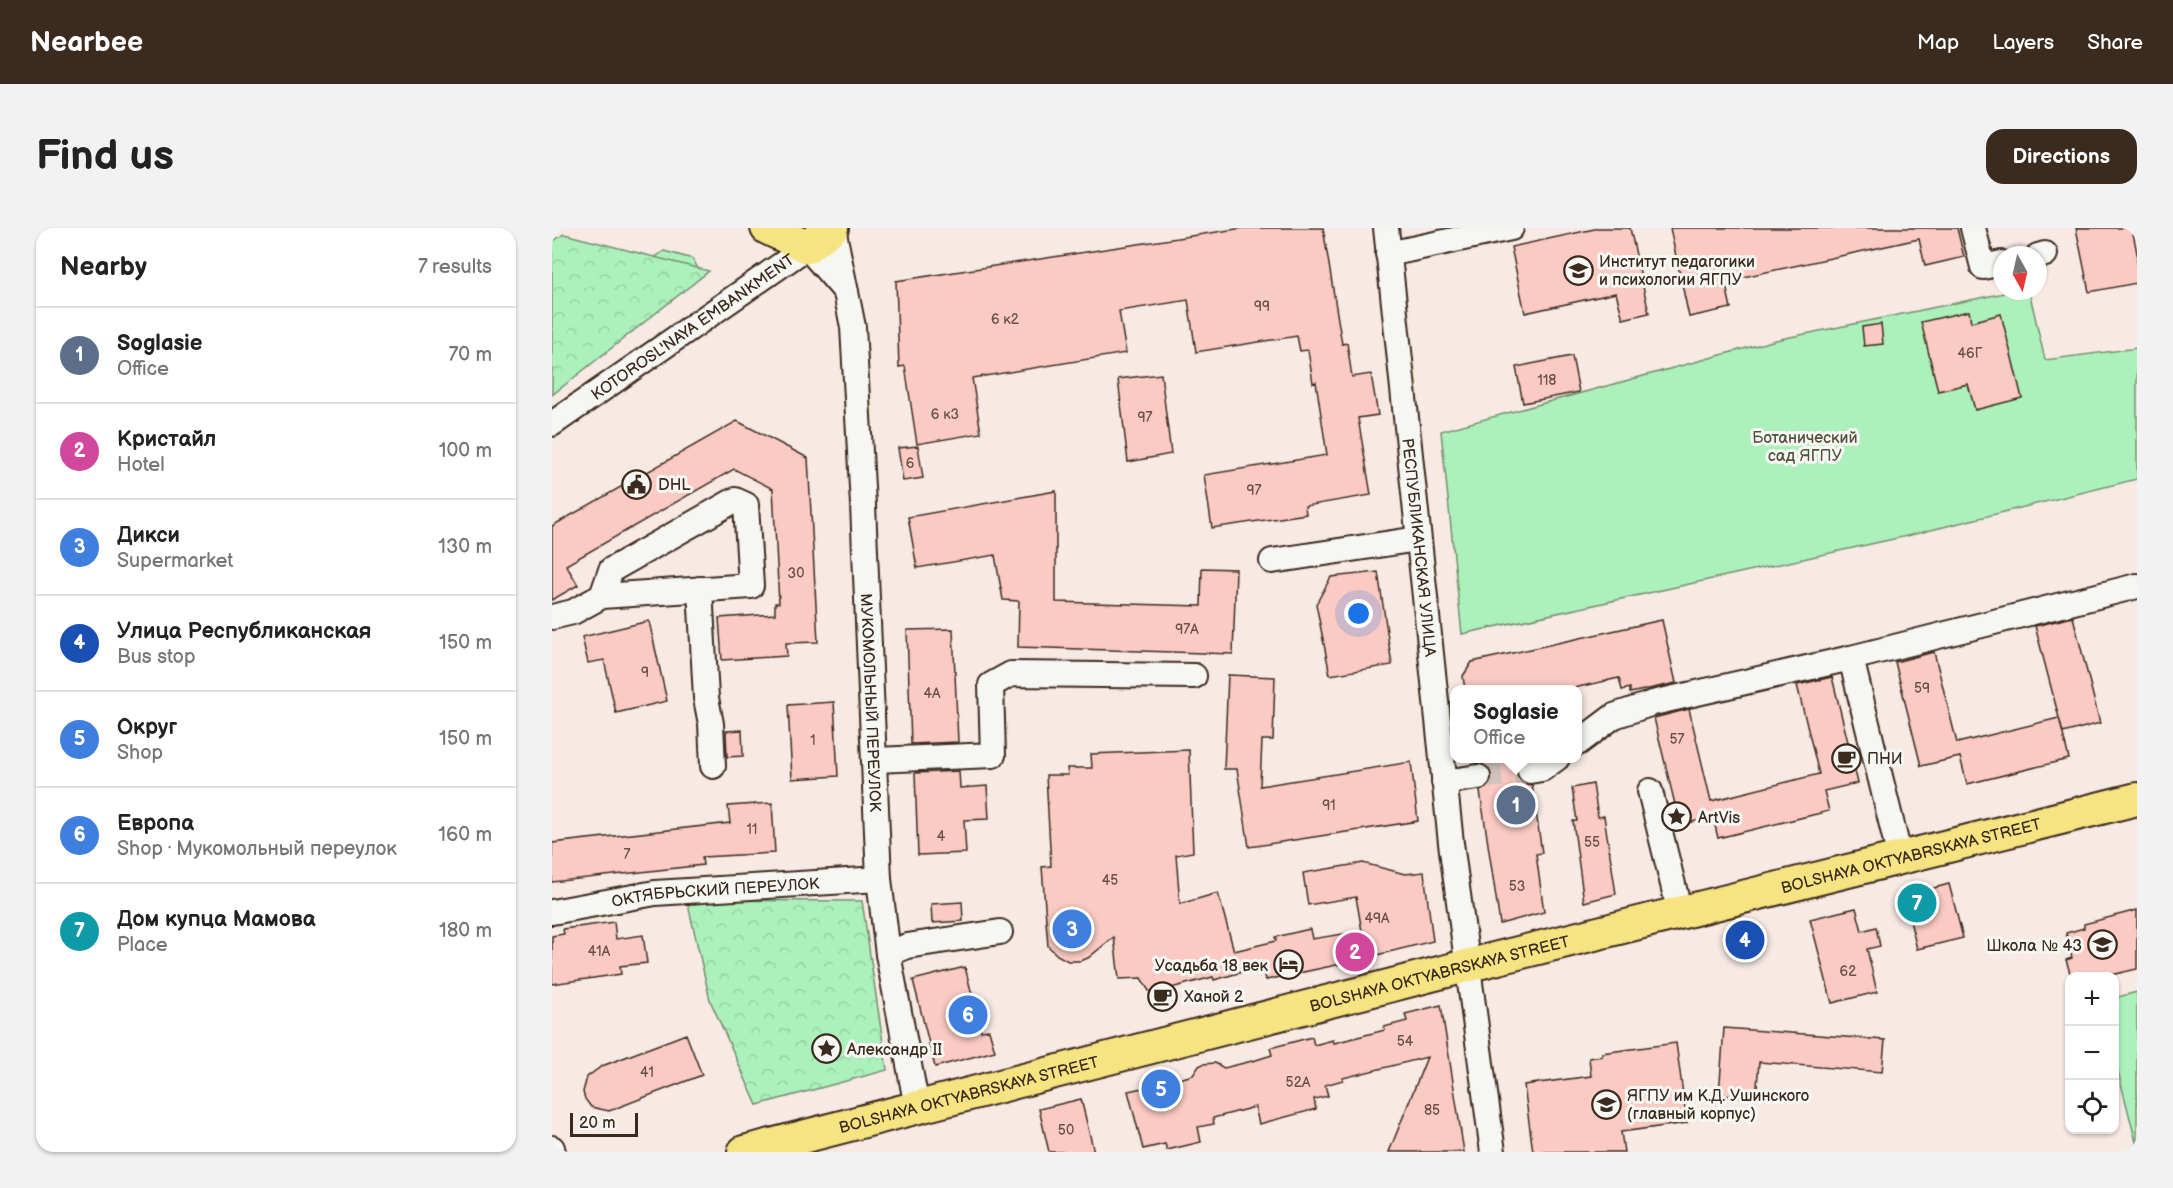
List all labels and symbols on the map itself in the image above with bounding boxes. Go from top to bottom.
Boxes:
north arrow [1993,246,2047,300]
street label: KOTOROSL'NAYA EMBANKMENT [588,250,799,405]
place label: Институт педагогики и психологии ЯГПУ [1599,253,1755,290]
school or university icon: Институт педагогики и психологии ЯГПУ [1562,254,1594,286]
house number: 99 [1254,298,1270,315]
house number: 6 к2 [991,311,1020,328]
house number: 46Г [1958,345,1983,362]
house number: 118 [1538,372,1557,389]
house number: 6 к3 [931,406,959,423]
house number: 97 [1138,409,1153,426]
park label: Ботанический сад ЯГПУ [1752,429,1858,466]
street label: РЕСПУБЛИКАНСКАЯ УЛИЦА [1397,437,1439,658]
house number: 6 [906,455,915,472]
public building icon: DHL [621,468,653,500]
place label: DHL [658,476,691,495]
house number: 97 [1247,482,1262,499]
house number: 30 [788,565,804,582]
street label: МУКОМОЛЬНЫЙ ПЕРЕУЛОК [856,593,884,813]
your location [1344,599,1373,628]
house number: 97А [1175,621,1199,638]
house number: 9 [641,664,649,681]
house number: 59 [1914,680,1930,697]
house number: 4А [923,685,941,702]
house number: 57 [1670,731,1685,748]
house number: 1 [810,732,816,749]
cafe icon: ПНИ [1830,742,1862,774]
place label: ПНИ [1867,750,1903,769]
pin: 1 [1496,782,1536,828]
house number: 91 [1322,797,1336,814]
place icon: ArtVis [1661,801,1693,833]
place label: ArtVis [1698,809,1740,828]
street label: BOLSHAYA OKTYABRSKAYA STREET [1779,815,2044,898]
house number: 11 [747,821,757,838]
house number: 4 [937,828,946,845]
house number: 55 [1584,834,1600,851]
house number: 7 [624,846,631,863]
house number: 45 [1102,872,1118,889]
street label: ОКТЯБРЬСКИЙ ПЕРЕУЛОК [610,875,821,912]
house number: 53 [1509,878,1525,895]
pin: 7 [1898,880,1936,926]
pin: 3 [1052,906,1092,952]
house number: 49А [1364,910,1390,927]
pin: 4 [1726,918,1764,962]
school or university icon: Школа № 43 [2087,929,2119,961]
pin: 2 [1336,930,1374,974]
street label: BOLSHAYA OKTYABRSKAYA STREET [1308,932,1572,1017]
place label: Школа № 43 [1986,937,2082,956]
house number: 41А [588,943,611,960]
hotel icon: Усадьба 18 век [1273,949,1305,981]
place label: Усадьба 18 век [1154,957,1268,976]
house number: 62 [1840,963,1857,980]
cafe icon: Ханой 2 [1147,980,1179,1012]
place label: Ханой 2 [1184,988,1244,1007]
pin: 6 [948,992,988,1038]
place icon: Александр II [810,1033,842,1065]
house number: 54 [1397,1033,1414,1050]
place label: Александр II [846,1041,942,1060]
street label: BOLSHAYA OKTYABRSKAYA STREET [837,1053,1101,1138]
house number: 41 [640,1064,654,1081]
pin: 5 [1142,1066,1180,1112]
house number: 52А [1286,1074,1311,1091]
place label: ЯГПУ им К.Д. Ушинского (главный корпус) [1627,1087,1809,1124]
school or university icon: ЯГПУ им К.Д. Ушинского (главный корпус) [1590,1088,1622,1120]
house number: 85 [1424,1102,1440,1119]
scale bar [570,1110,638,1138]
house number: 50 [1058,1122,1074,1139]

